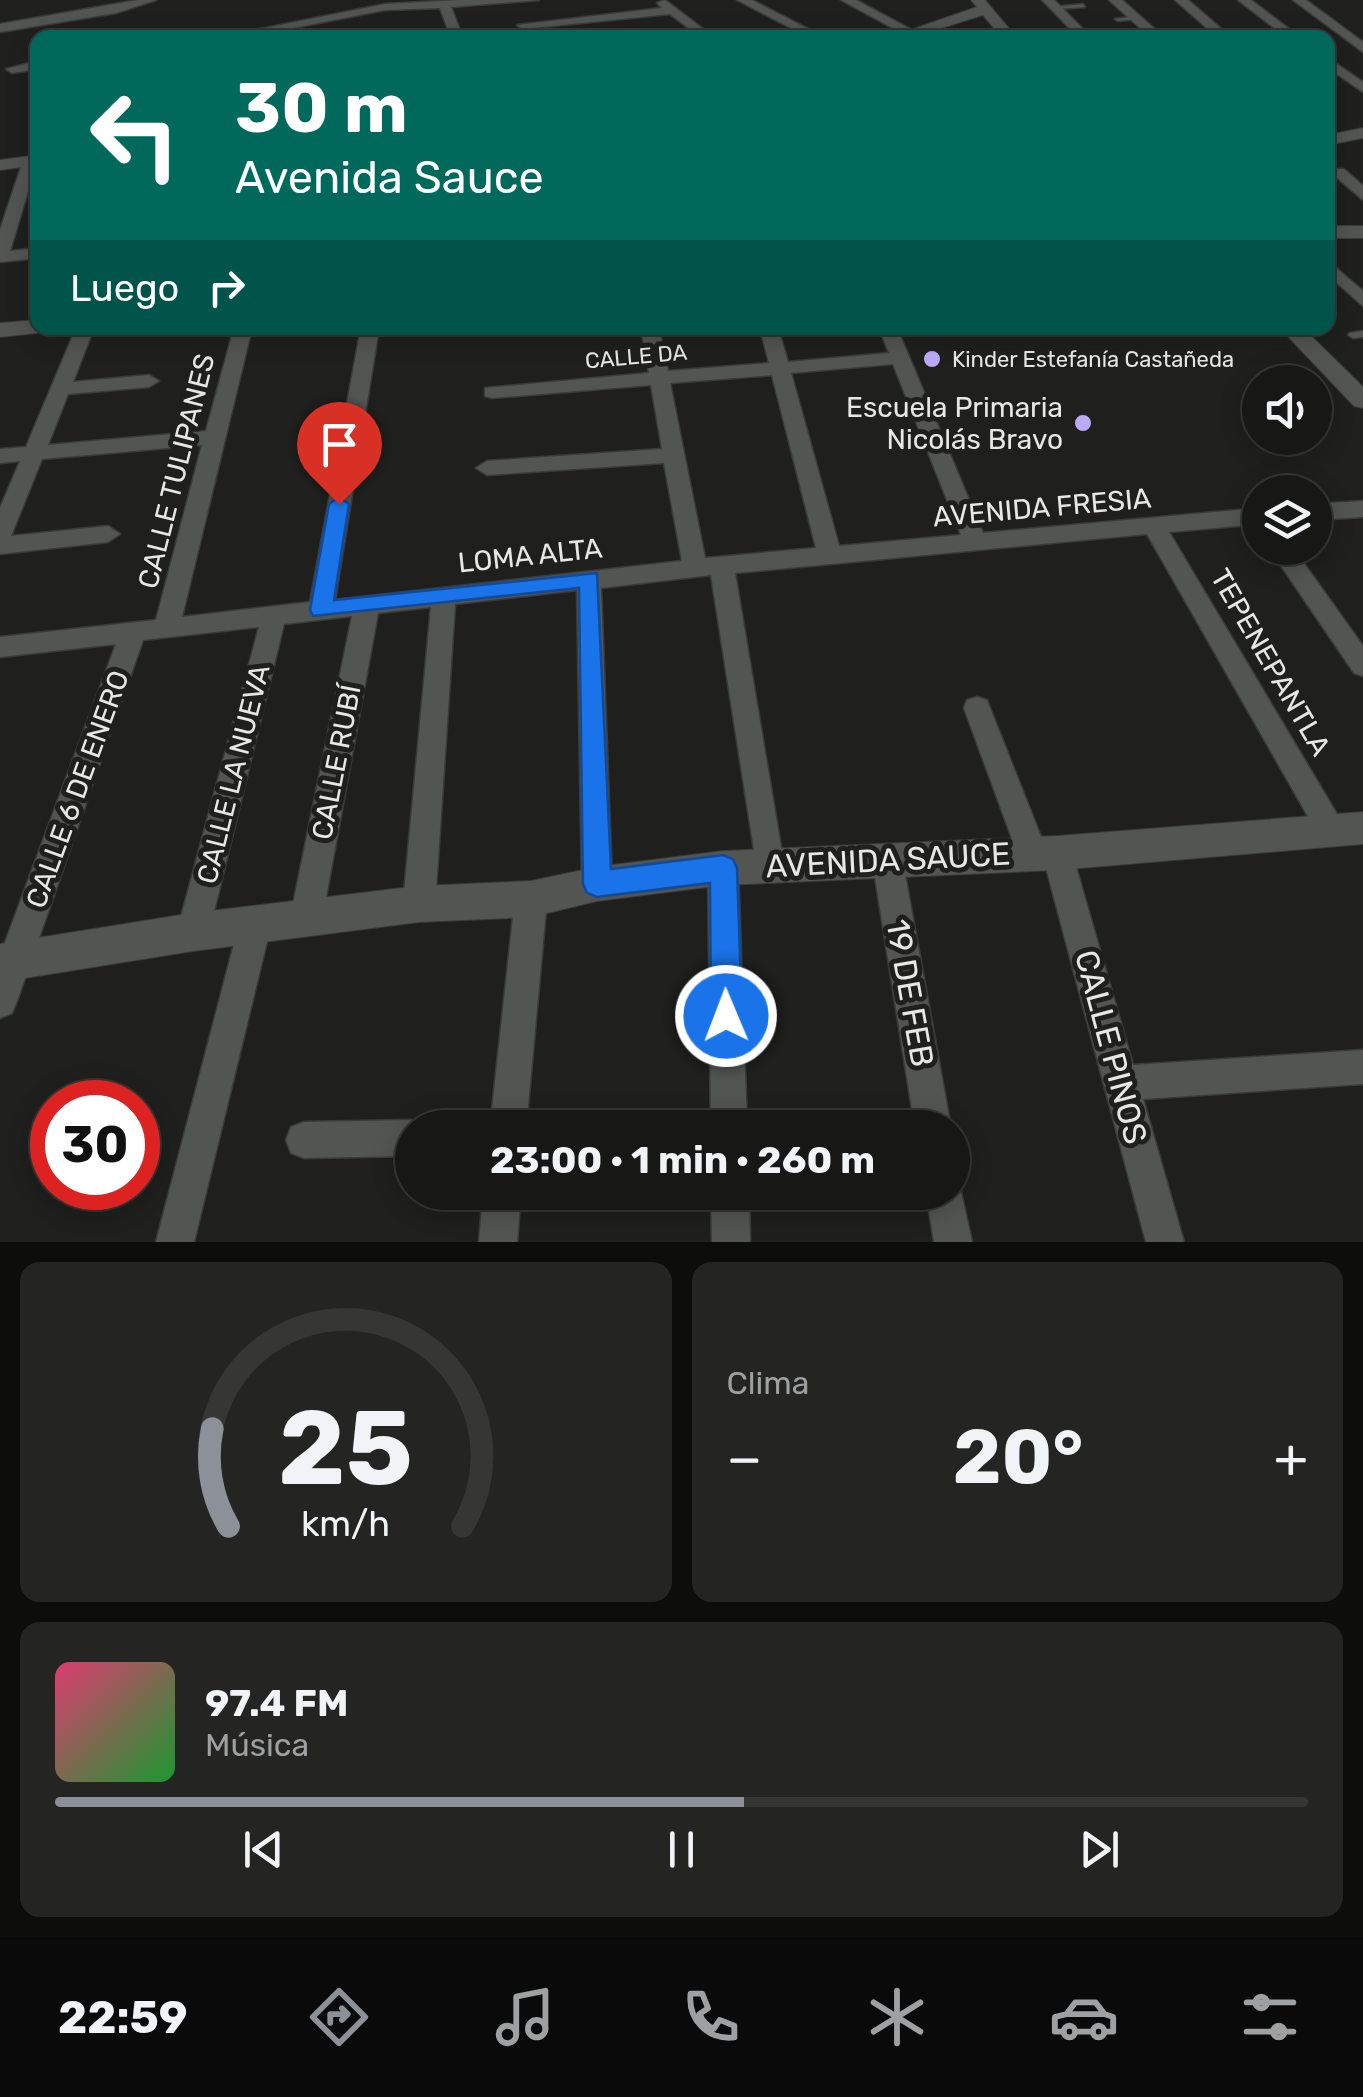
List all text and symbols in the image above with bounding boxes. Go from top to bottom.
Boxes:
text: 30 m [235,67,408,150]
icon: left [70,70,200,200]
text: Avenida Sauce [235,151,544,204]
icon: right [199,260,254,315]
text: Luego [70,265,179,311]
street label: CALLE DA [584,339,688,374]
place label: Kinder Estefanía Castañeda [952,346,1234,373]
marker: Kinder Estefanía Castañeda [921,348,943,370]
street label: CALLE TULIPANES [131,350,222,592]
map controls [1242,365,1332,565]
button: sound [1242,365,1332,455]
place label: Escuela Primaria Nicolás Bravo [846,391,1063,456]
pin [297,402,382,505]
marker: Escuela Primaria Nicolás Bravo [1072,412,1094,434]
icon: arrive [312,417,367,472]
button: layers [1242,475,1332,565]
street label: AVENIDA FRESIA [931,481,1153,533]
street label: LOMA ALTA [456,531,604,579]
street label: TEPENEPANTLA [1204,563,1338,762]
street label: CALLE LA NUEVA [190,661,277,887]
street label: CALLE 6 DE ENERO [19,666,136,912]
street label: CALLE RUBÍ [305,681,368,842]
street label: AVENIDA SAUCE [765,835,1011,885]
street label: 19 DE FEB [878,916,942,1070]
street label: CALLE PINOS [1067,946,1155,1148]
position arrow [674,964,778,1068]
speed limit sign: 30 [30,1080,160,1210]
text: 23:00 · 1 min · 260 m [490,1137,875,1183]
text: Clima [727,1364,809,1402]
text: 25 [278,1387,413,1510]
text: 20° [953,1413,1083,1502]
text: − [727,1426,762,1491]
text: + [1274,1426,1308,1491]
text: km/h [301,1503,390,1545]
text: 97.4 FM [205,1680,348,1726]
text: Música [205,1726,309,1764]
icon: previous [236,1822,291,1877]
icon: pause [654,1822,709,1877]
icon: next [1072,1822,1127,1877]
icon: directions [304,1982,374,2052]
icon: music [490,1982,560,2052]
icon: phone [676,1982,746,2052]
icon: climate [862,1982,932,2052]
icon: car [1049,1982,1119,2052]
icon: filters [1235,1982,1305,2052]
text: 22:59 [58,1991,188,2044]

